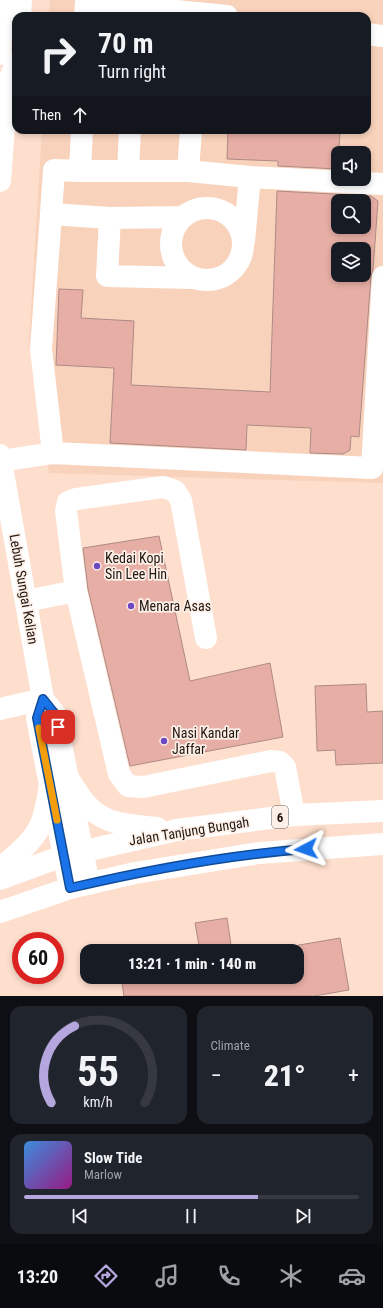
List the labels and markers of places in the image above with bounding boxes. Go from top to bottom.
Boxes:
place label: Kedai Kopi Sin Lee Hin [105,550,167,582]
marker: Kedai Kopi Sin Lee Hin [92,561,102,571]
place label: Menara Asas [139,598,211,614]
marker: Menara Asas [126,601,136,611]
pin [41,710,75,744]
place label: Nasi Kandar Jaffar [172,725,239,757]
marker: Nasi Kandar Jaffar [159,736,169,746]

